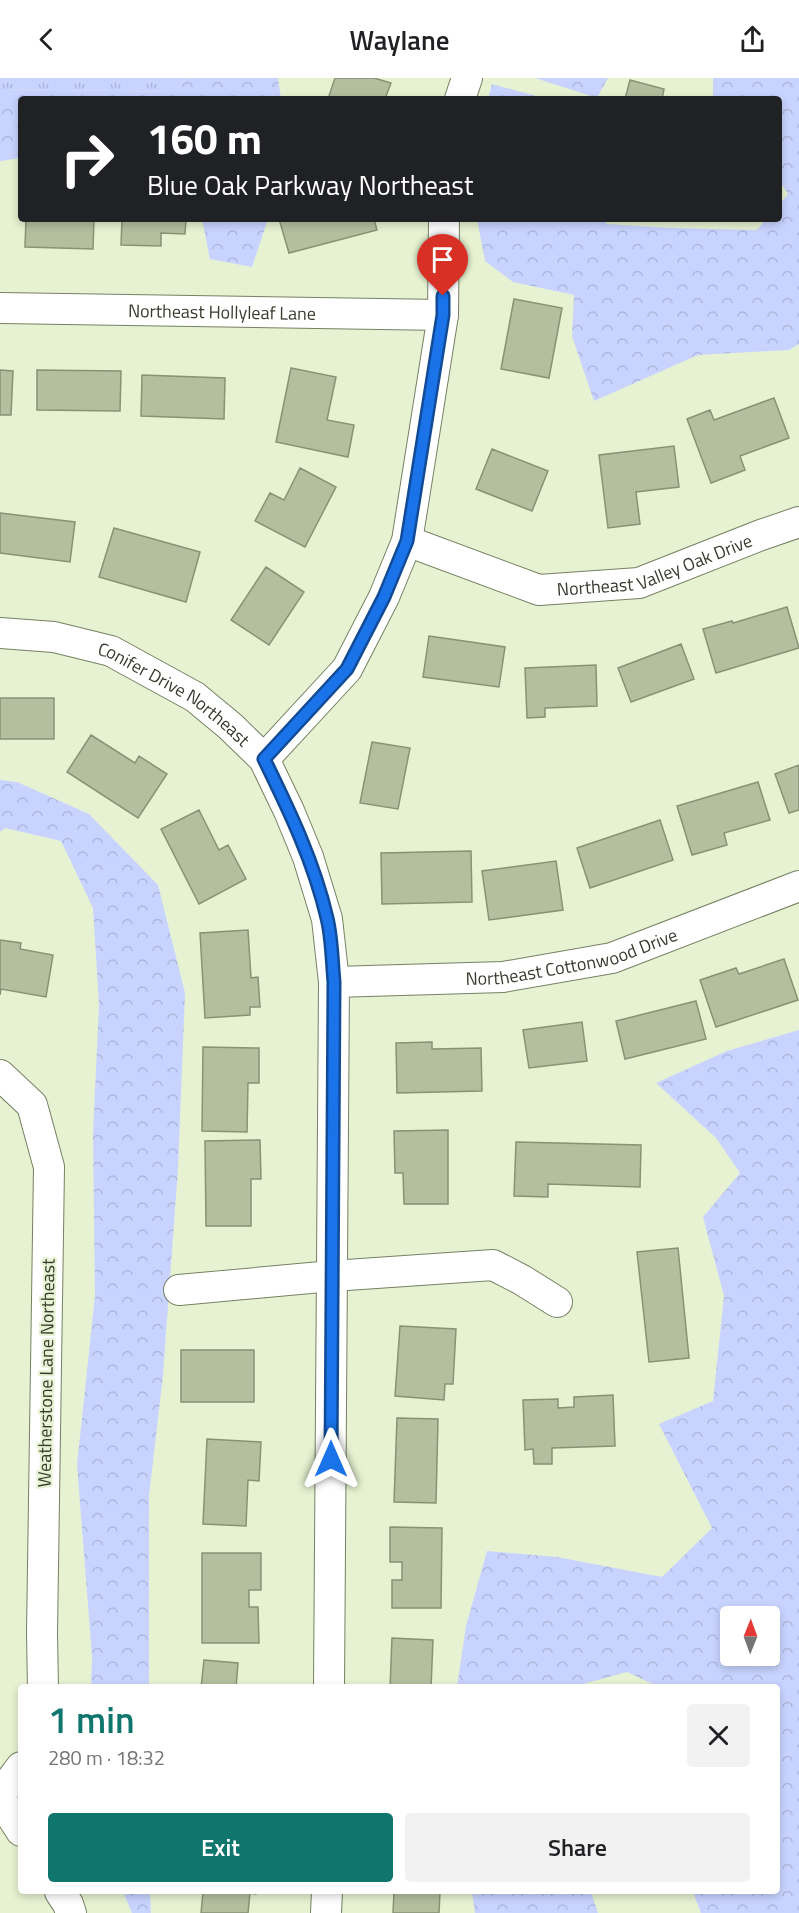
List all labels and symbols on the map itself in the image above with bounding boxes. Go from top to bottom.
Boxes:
pin [417,234,468,296]
street label: Northeast Hollyleaf Lane [128,297,316,326]
street label: Northeast Valley Oak Drive [556,526,756,602]
street label: Conifer Drive Northeast [95,635,257,753]
street label: Northeast Cottonwood Drive [465,921,681,992]
street label: Weatherstone Lane Northeast [31,1258,62,1488]
position arrow [299,1427,363,1491]
north arrow [720,1606,780,1666]

